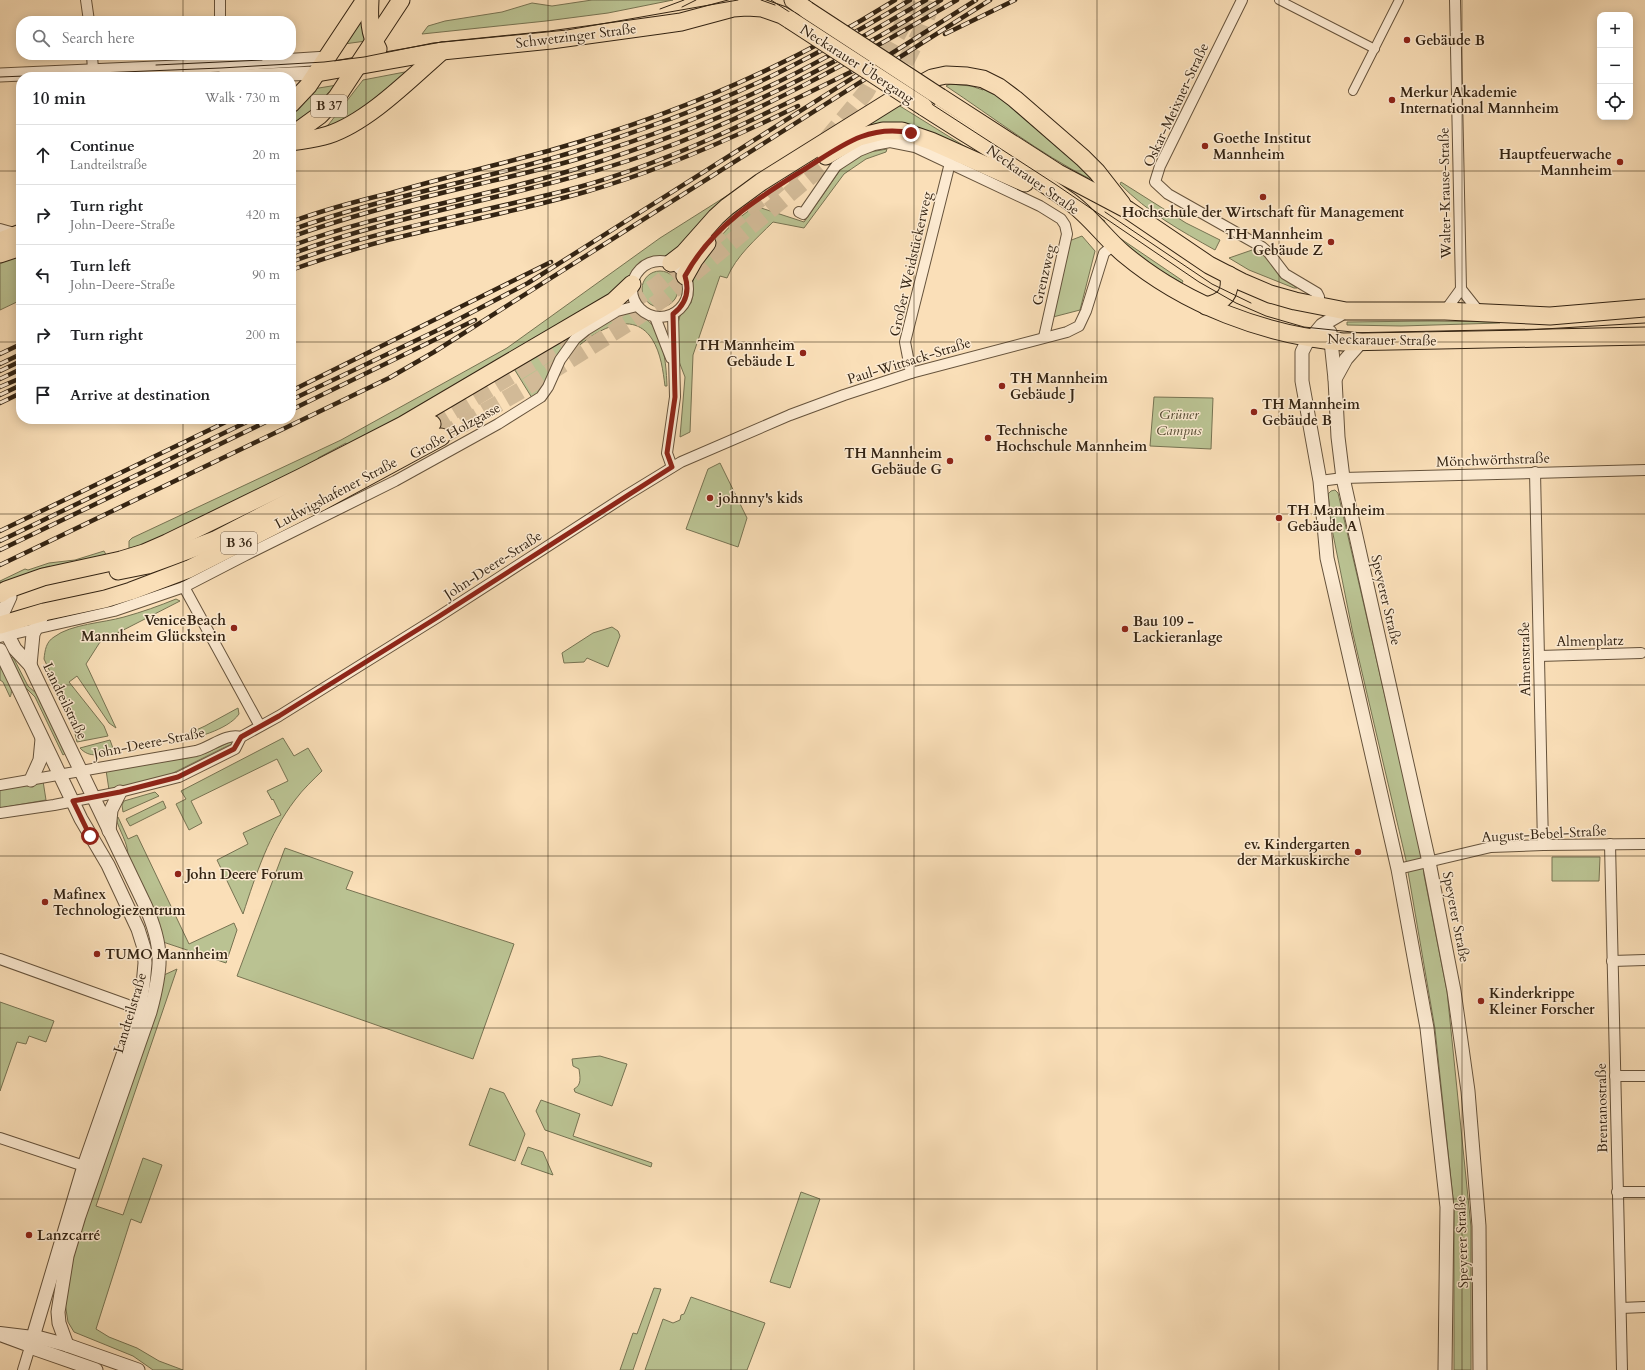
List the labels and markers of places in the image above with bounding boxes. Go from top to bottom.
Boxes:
place label: Gebäude B [1415,31,1485,50]
marker: Gebäude B [1402,35,1412,45]
place label: Merkur Akademie International Mannheim [1400,83,1559,118]
marker: Merkur Akademie International Mannheim [1387,95,1397,105]
place label: Goethe Institut Mannheim [1213,129,1311,164]
marker: Goethe Institut Mannheim [1200,141,1210,151]
place label: Hauptfeuerwache Mannheim [1499,145,1612,180]
marker: Hauptfeuerwache Mannheim [1615,157,1625,167]
marker: Hochschule der Wirtschaft für Management [1258,192,1268,202]
place label: Hochschule der Wirtschaft für Management [1122,203,1404,222]
place label: TH Mannheim Gebäude Z [1225,225,1323,260]
marker: TH Mannheim Gebäude Z [1326,237,1336,247]
place label: TH Mannheim Gebäude L [697,336,795,371]
marker: TH Mannheim Gebäude L [798,348,808,358]
place label: TH Mannheim Gebäude J [1010,369,1108,404]
marker: TH Mannheim Gebäude J [997,381,1007,391]
place label: TH Mannheim Gebäude B [1262,395,1360,430]
marker: TH Mannheim Gebäude B [1249,407,1259,417]
place label: Technische Hochschule Mannheim [996,421,1147,456]
marker: Technische Hochschule Mannheim [983,433,993,443]
place label: TH Mannheim Gebäude G [844,444,943,479]
marker: TH Mannheim Gebäude G [945,456,955,466]
place label: johnny's kids [716,489,803,508]
marker: johnny's kids [705,493,715,503]
place label: TH Mannheim Gebäude A [1287,501,1385,536]
marker: TH Mannheim Gebäude A [1274,513,1284,523]
place label: VeniceBeach Mannheim Glückstein [81,611,226,646]
place label: Bau 109 - Lackieranlage [1133,612,1223,647]
marker: VeniceBeach Mannheim Glückstein [229,623,239,633]
marker: Bau 109 - Lackieranlage [1120,624,1130,634]
place label: ev. Kindergarten der Markuskirche [1237,835,1350,870]
marker: ev. Kindergarten der Markuskirche [1353,847,1363,857]
place label: John Deere Forum [184,865,303,884]
marker: John Deere Forum [173,869,183,879]
place label: Mafinex Technologiezentrum [53,885,186,920]
marker: Mafinex Technologiezentrum [40,897,50,907]
place label: TUMO Mannheim [105,945,228,964]
marker: TUMO Mannheim [92,949,102,959]
place label: Kinderkrippe Kleiner Forscher [1489,984,1595,1019]
marker: Kinderkrippe Kleiner Forscher [1476,996,1486,1006]
place label: Lanzcarré [37,1226,101,1245]
marker: Lanzcarré [24,1230,34,1240]

